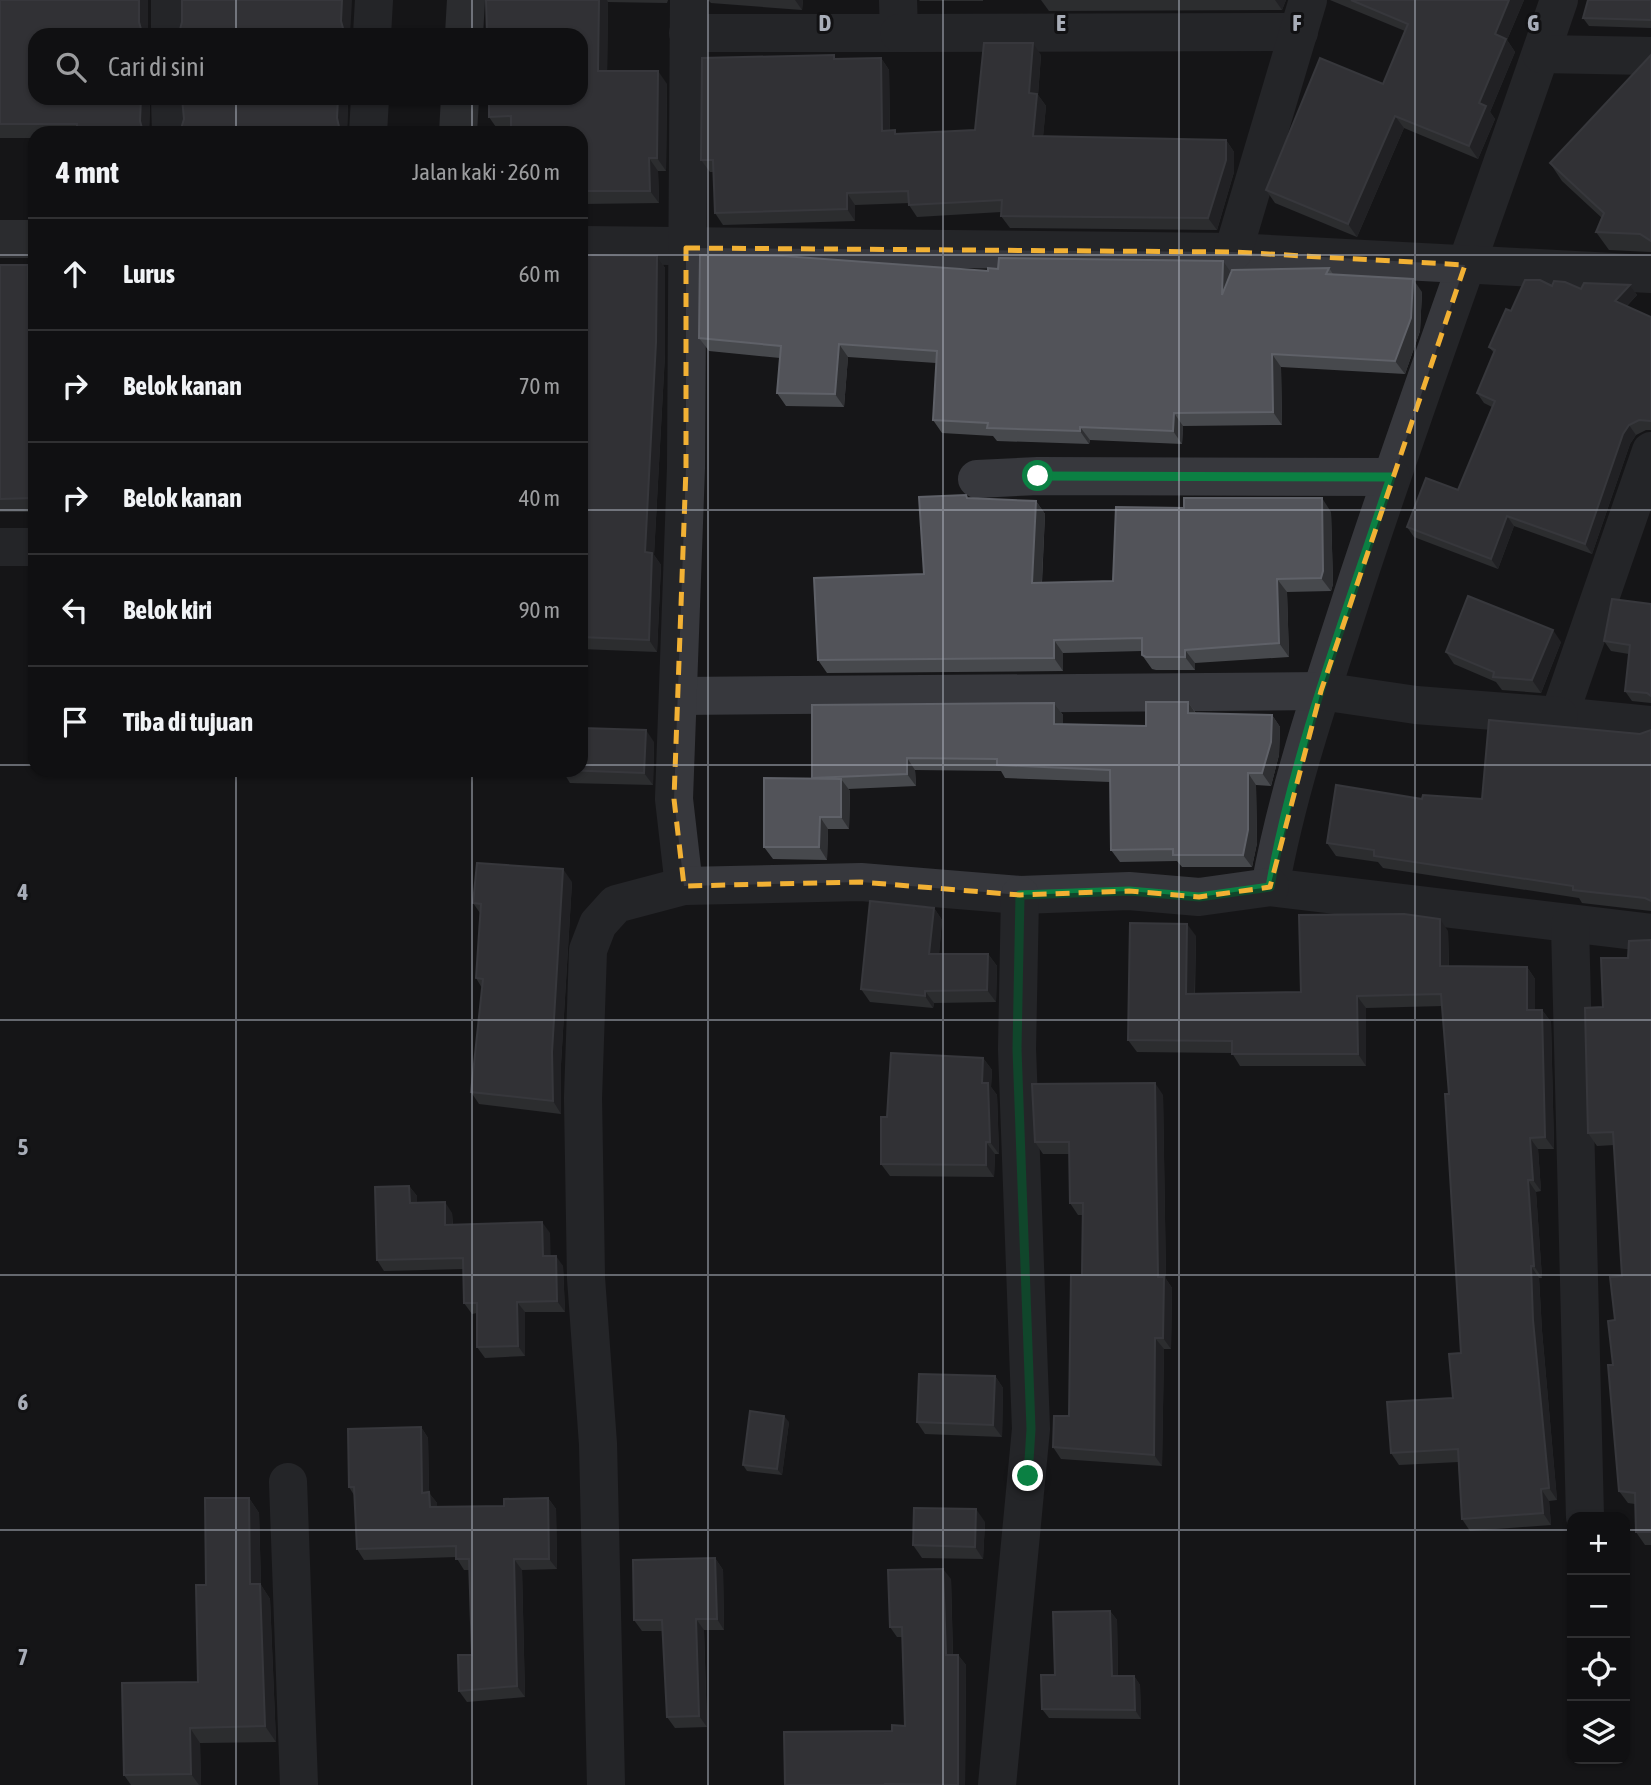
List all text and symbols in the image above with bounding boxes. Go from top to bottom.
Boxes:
text: D [819,10,832,36]
text: E [1056,10,1066,36]
text: F [1292,10,1302,36]
text: G [1527,10,1539,36]
search box [28,28,588,105]
icon: search [52,48,90,86]
text: Cari di sini [108,52,205,82]
text: 4 mnt [56,155,119,189]
text: Jalan kaki · 260 m [412,159,560,185]
icon: ahead [56,255,94,293]
text: Lurus [123,259,175,289]
text: 60 m [519,261,560,287]
icon: right [56,367,94,405]
text: Belok kanan [123,371,242,401]
text: 70 m [519,373,560,399]
route start [1022,460,1053,491]
icon: right [56,479,94,517]
text: Belok kanan [123,483,242,513]
text: 40 m [519,485,560,511]
icon: left [56,591,94,629]
text: Belok kiri [123,595,212,625]
text: 90 m [519,597,560,623]
icon: arrive [56,703,94,741]
text: Tiba di tujuan [123,707,253,737]
text: 4 [17,879,29,905]
text: 5 [18,1134,29,1160]
text: 6 [18,1389,29,1415]
route end [1012,1460,1043,1491]
map controls [1567,1512,1630,1764]
button: + [1567,1512,1630,1575]
button: − [1567,1575,1630,1638]
button: locate [1567,1638,1630,1701]
text: 7 [18,1644,28,1670]
button: layers [1567,1701,1630,1764]

